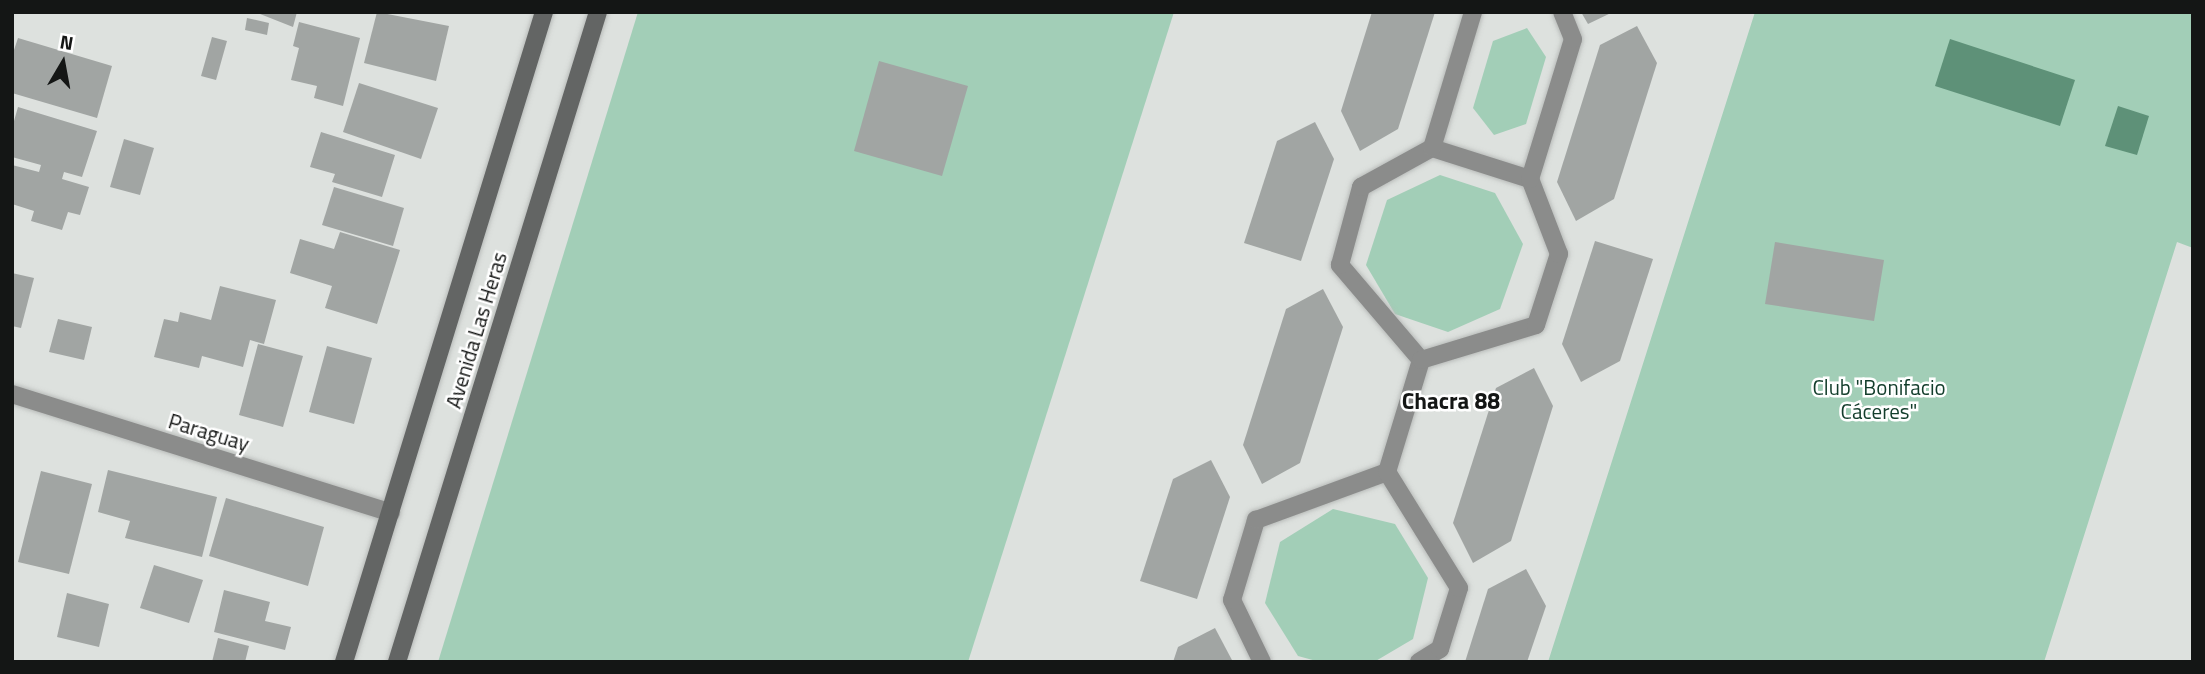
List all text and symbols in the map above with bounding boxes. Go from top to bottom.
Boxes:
text: N [58,26,76,57]
north arrow [28,28,98,98]
street label: Avenida Las Heras [440,249,512,411]
park label: Club "Bonifacio Cáceres" [1812,374,1946,424]
district label: Chacra 88 [1402,387,1500,415]
street label: Paraguay [166,408,252,456]

